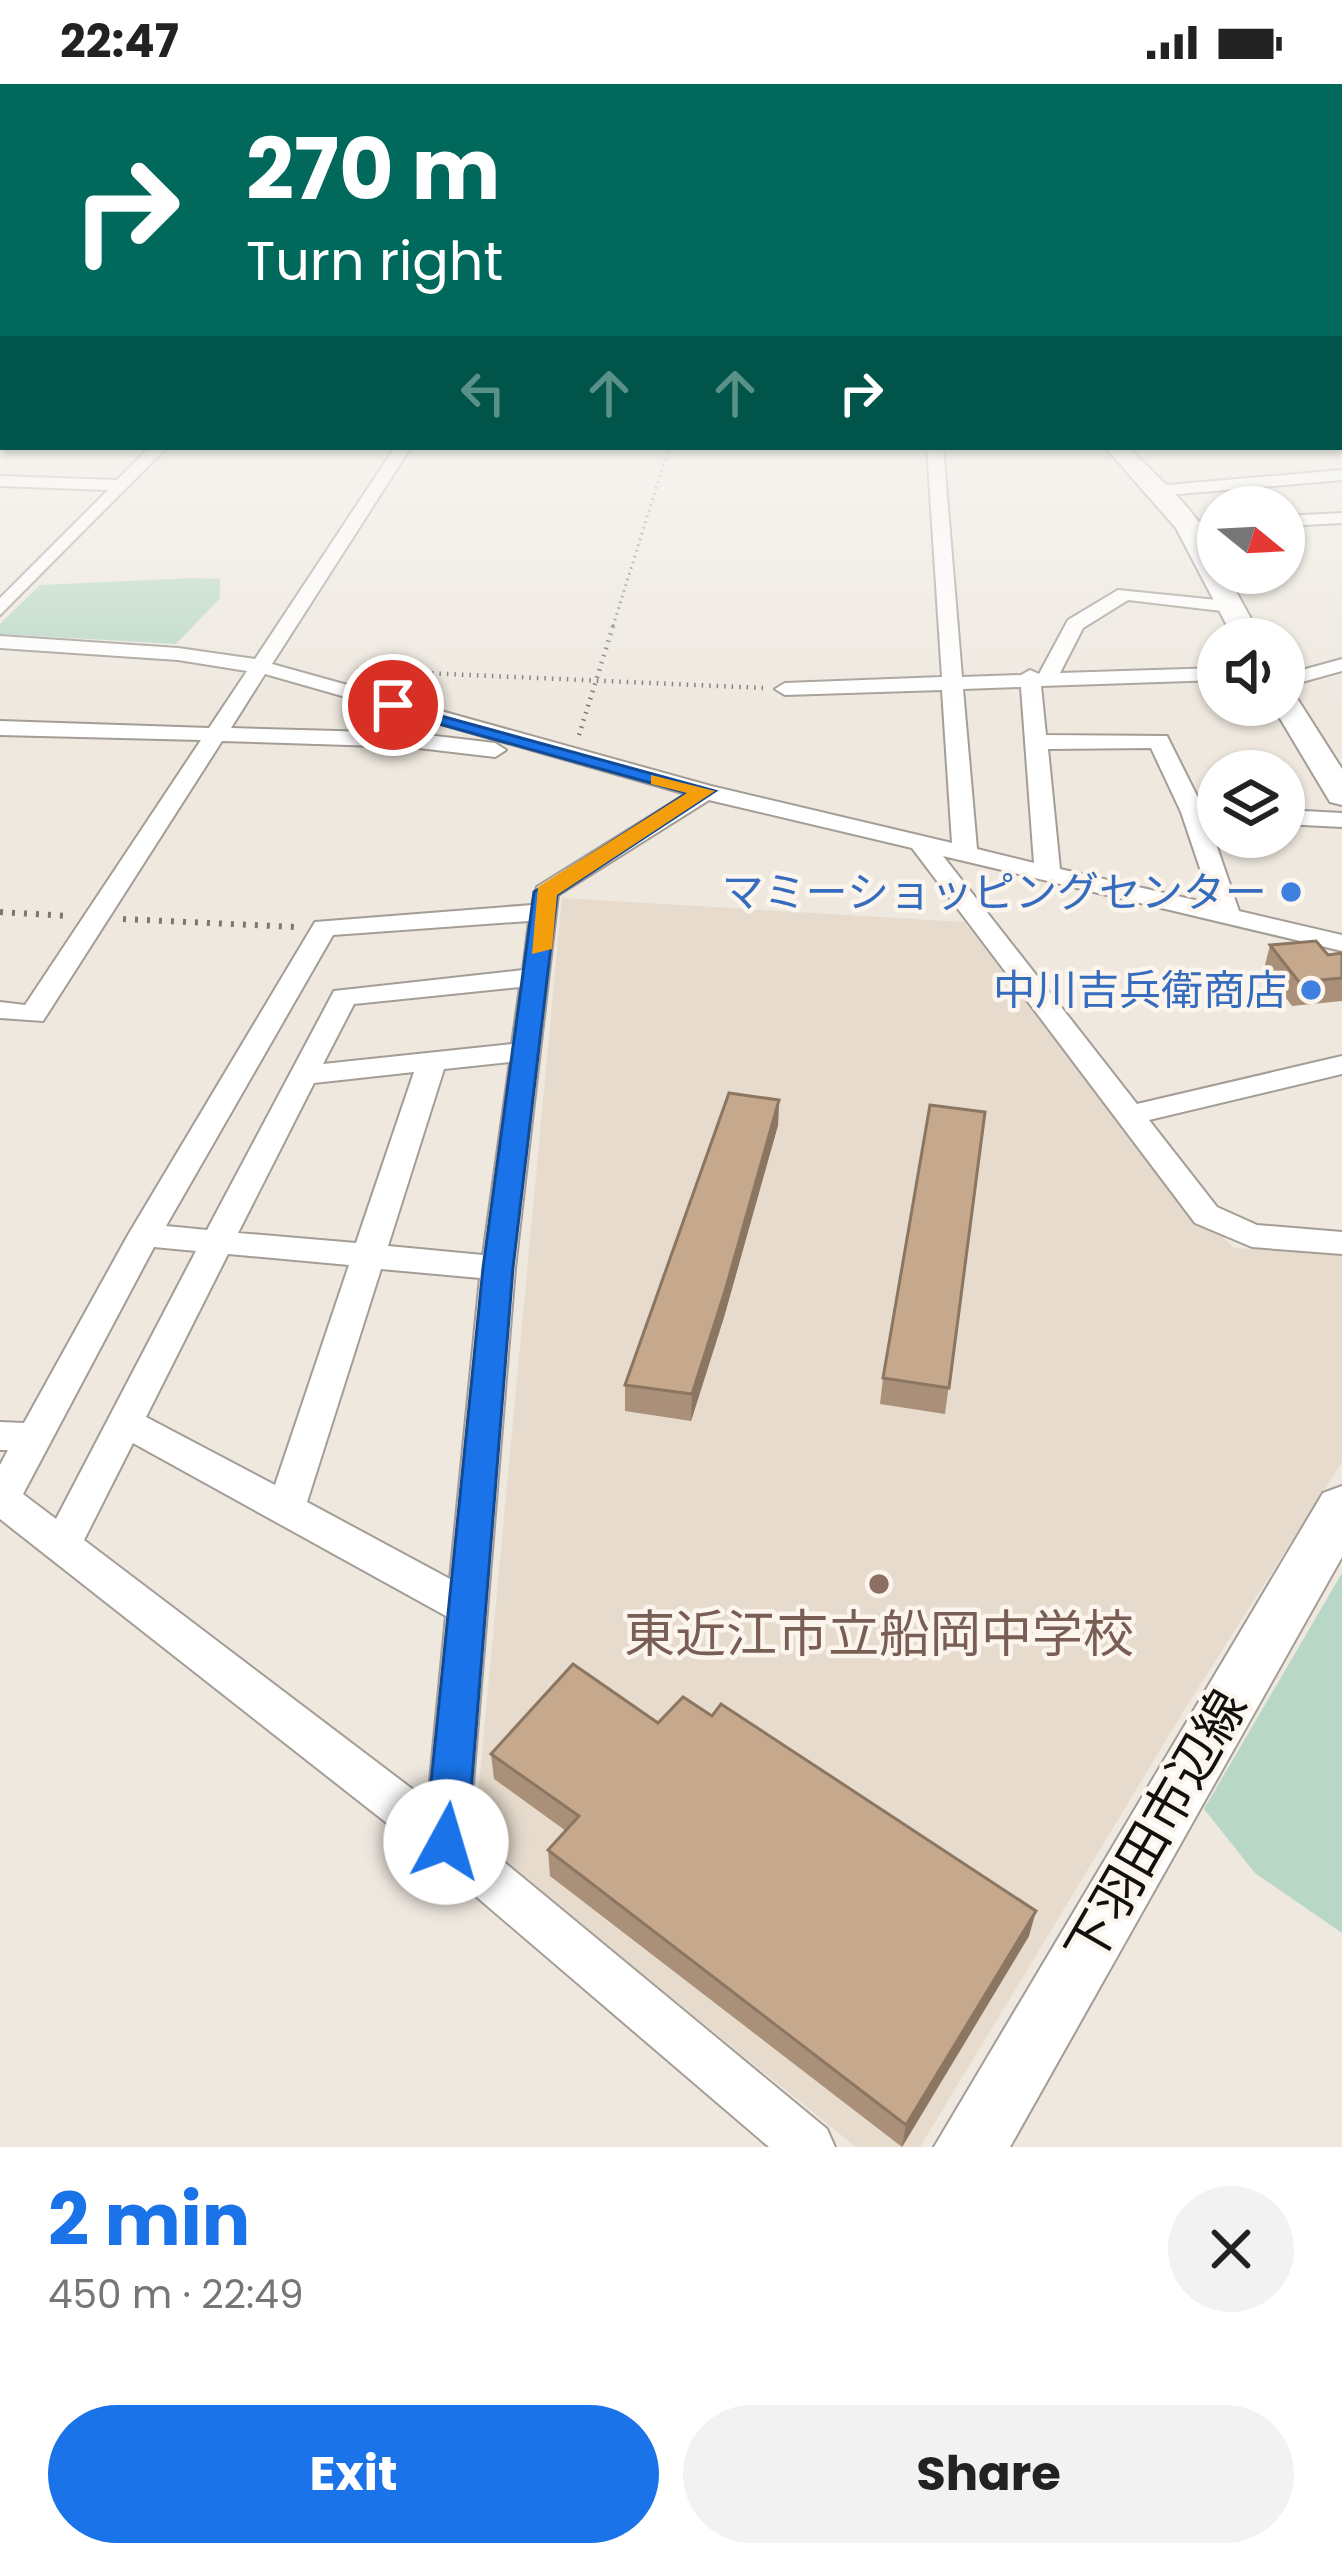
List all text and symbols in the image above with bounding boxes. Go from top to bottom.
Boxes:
text: 22:47 [60,10,179,73]
text: 270 m [246,111,500,228]
icon: right [48,132,204,288]
text: Turn right [246,223,503,299]
icon: left [450,360,516,426]
icon: ahead [576,360,642,426]
icon: ahead [702,360,768,426]
icon: right [828,360,894,426]
north arrow [1197,486,1305,594]
map controls [1197,486,1305,858]
button: sound [1197,618,1305,726]
pin [342,654,444,756]
icon: arrive [360,672,426,738]
button: layers [1197,750,1305,858]
place label: マミーショッピングセンター [722,863,1267,922]
marker: マミーショッピングセンター [1278,879,1304,905]
place label: 中川吉兵衛商店 [993,961,1287,1020]
marker: 中川吉兵衛商店 [1298,977,1324,1003]
marker: 東近江市立船岡中学校 [866,1571,892,1597]
place label: 東近江市立船岡中学校 [624,1598,1134,1670]
street label: 下羽田市辺線 [1048,1676,1264,1978]
position arrow [383,1779,509,1905]
text: 2 min [48,2169,250,2270]
button: close [1168,2186,1294,2312]
text: 450 m · 22:49 [48,2267,303,2322]
button: Exit [48,2405,659,2543]
button: Share [683,2405,1294,2543]

